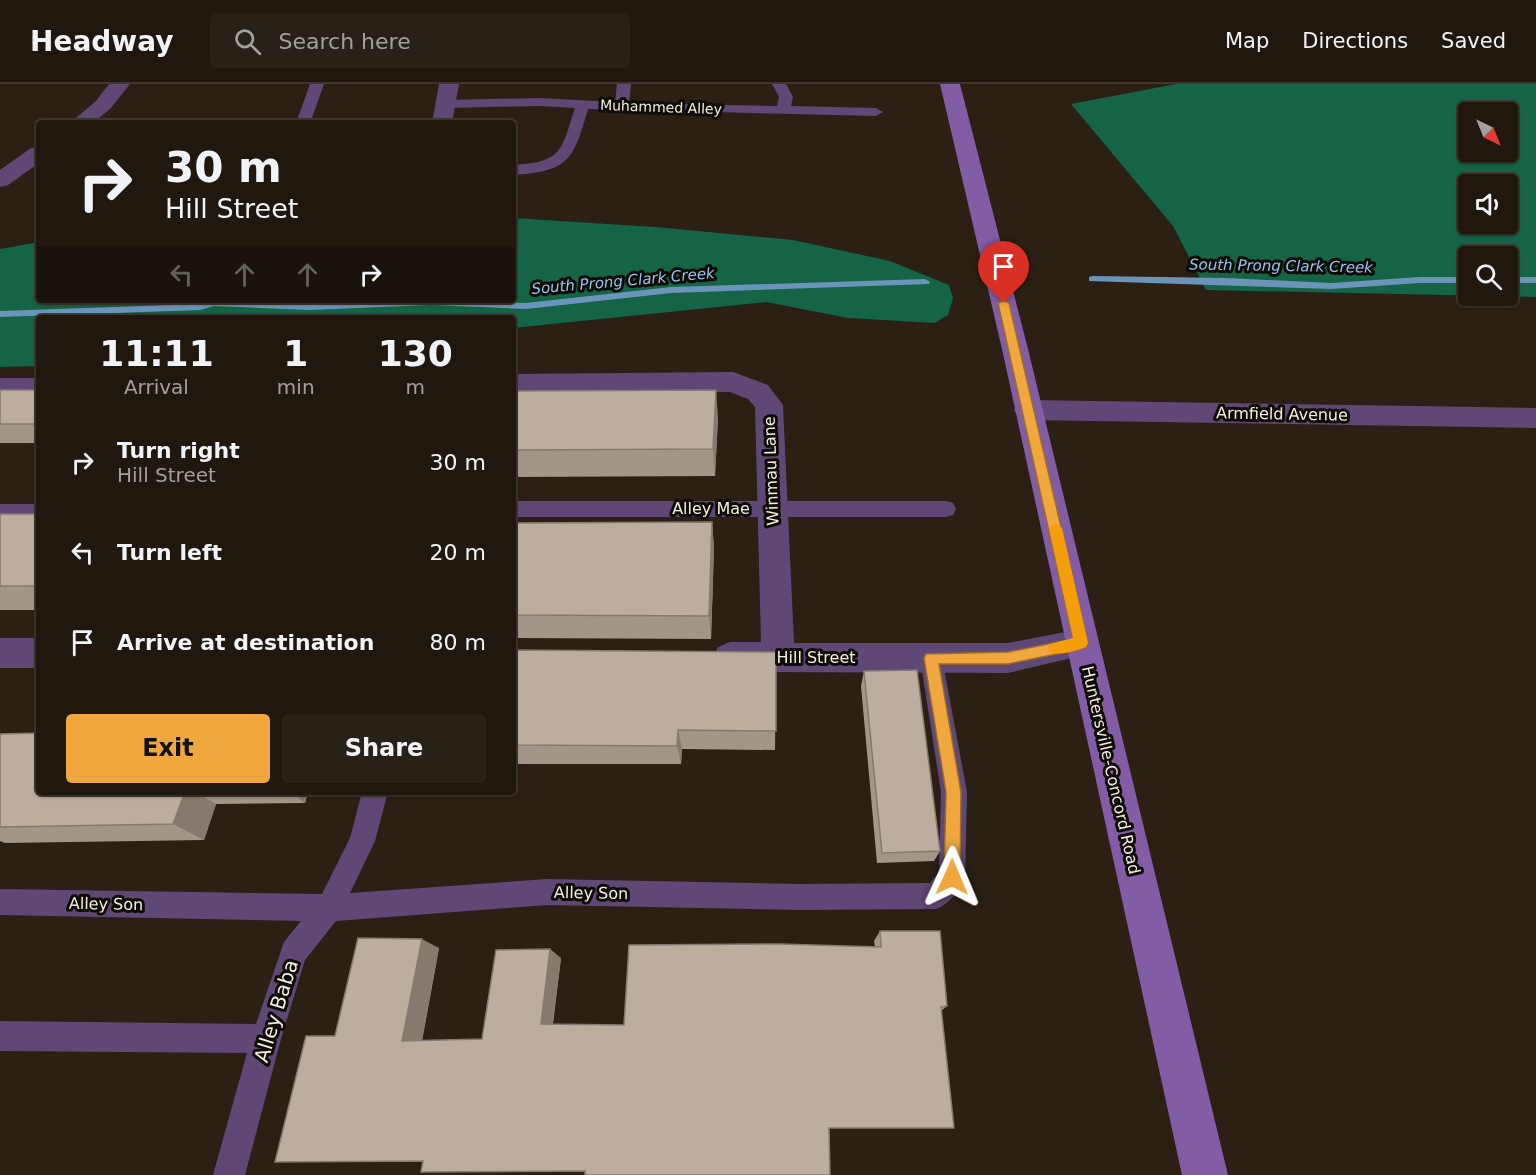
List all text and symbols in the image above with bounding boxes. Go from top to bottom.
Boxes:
search box [210,14,630,68]
text: Headway [30,25,174,58]
icon: search [231,25,264,58]
text: Search here [279,29,411,54]
text: Map [1225,29,1269,53]
text: Directions [1302,29,1408,53]
text: Saved [1441,29,1506,53]
street label: Muhammed Alley [600,97,722,117]
north arrow [1458,102,1518,162]
map controls [1458,102,1518,306]
text: 30 m [165,143,282,192]
icon: right [66,144,144,222]
button: sound [1458,174,1518,234]
text: Hill Street [165,193,298,224]
pin [978,241,1029,303]
button: search [1458,246,1518,306]
icon: arrive [987,250,1020,283]
water label: South Prong Clark Creek [1189,255,1374,277]
icon: left [165,258,198,291]
icon: ahead [228,258,261,291]
icon: ahead [291,258,324,291]
icon: right [354,258,387,291]
water label: South Prong Clark Creek [531,264,717,298]
text: 11:11 [99,333,214,374]
text: 1 [283,333,308,374]
text: 130 [378,333,453,374]
text: Arrival [124,375,189,399]
text: min [277,375,315,399]
text: m [406,375,425,399]
street label: Armfield Avenue [1216,403,1348,425]
street label: Winmau Lane [760,416,782,526]
text: Turn right [117,438,240,463]
icon: right [66,446,99,479]
text: 30 m [430,450,486,475]
text: Hill Street [117,463,216,487]
street label: Alley Mae [672,499,750,518]
icon: left [66,536,99,569]
text: Turn left [117,540,222,565]
text: 20 m [430,540,486,565]
icon: arrive [66,626,99,659]
text: Arrive at destination [117,630,374,655]
text: 80 m [430,630,486,655]
street label: Hill Street [776,648,856,667]
street label: Huntersville-Concord Road [1078,664,1144,876]
button: Exit [66,714,270,783]
button: Share [282,714,486,783]
position arrow [920,845,984,909]
street label: Alley Son [554,883,628,903]
street label: Alley Son [69,894,143,914]
street label: Alley Baba [249,957,303,1065]

